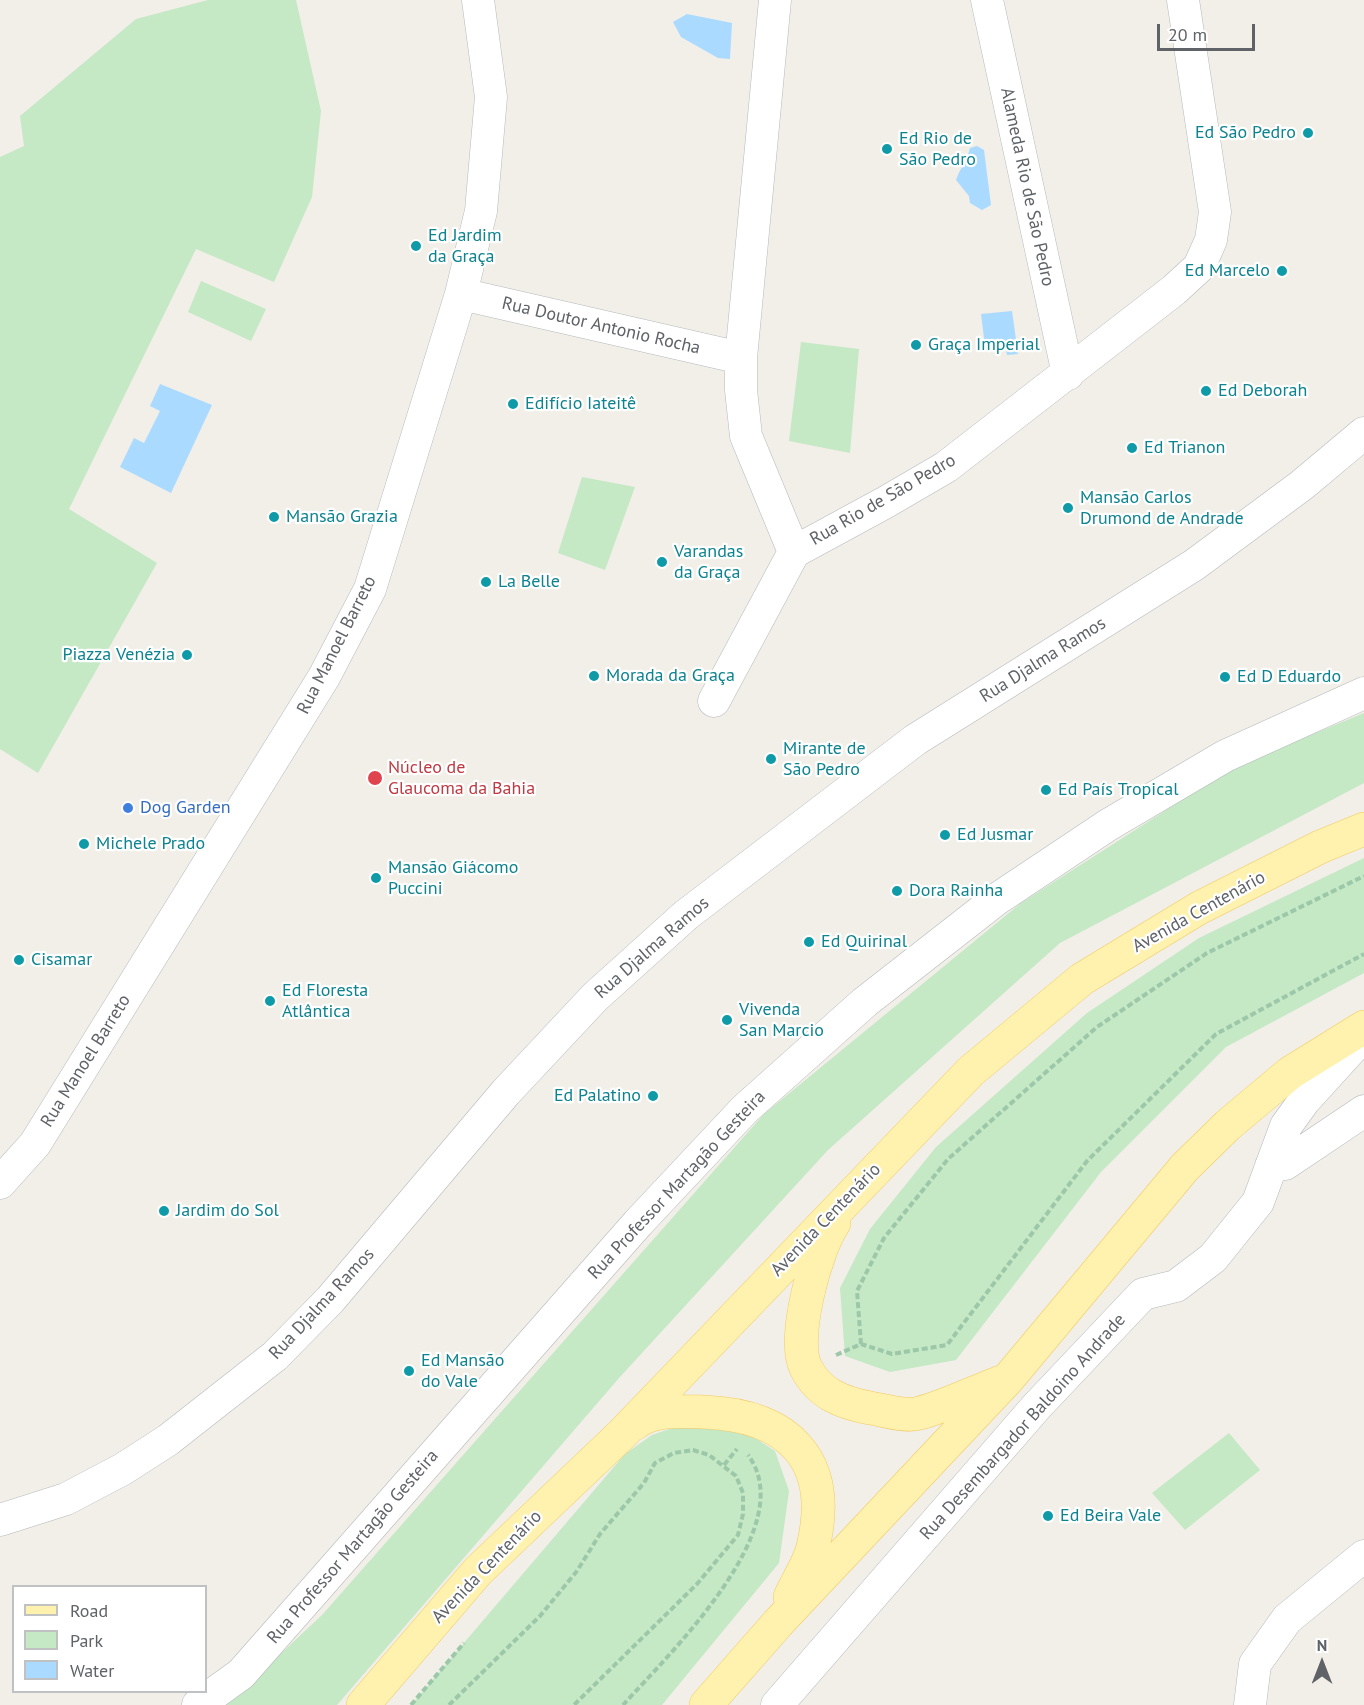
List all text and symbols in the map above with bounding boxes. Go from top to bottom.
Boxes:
scale bar [1160,12,1258,50]
text: 20 m [1168,23,1207,46]
street label: Alameda Rio de São Pedro [995,86,1059,288]
place label: Ed São Pedro [1195,122,1296,144]
marker: Ed São Pedro [1301,126,1315,140]
place label: Ed Rio de São Pedro [899,128,976,170]
marker: Ed Rio de São Pedro [880,142,894,156]
place label: Ed Jardim da Graça [428,225,502,268]
marker: Ed Jardim da Graça [409,239,423,253]
place label: Ed Marcelo [1185,260,1270,282]
marker: Ed Marcelo [1275,264,1289,278]
street label: Rua Doutor Antonio Rocha [500,293,702,359]
place label: Graça Imperial [928,334,1040,356]
marker: Graça Imperial [909,338,923,352]
place label: Ed Deborah [1218,380,1307,402]
marker: Ed Deborah [1199,384,1213,398]
place label: Edifício Iateitê [525,393,636,415]
marker: Edifício Iateitê [506,397,520,411]
place label: Ed Trianon [1144,437,1225,459]
marker: Ed Trianon [1125,441,1139,455]
street label: Rua Rio de São Pedro [806,450,960,550]
place label: Mansão Carlos Drumond de Andrade [1080,487,1244,530]
marker: Mansão Carlos Drumond de Andrade [1061,501,1075,515]
place label: Mansão Grazia [286,506,398,528]
marker: Mansão Grazia [267,510,281,524]
place label: Varandas da Graça [674,541,743,584]
marker: Varandas da Graça [655,555,669,569]
place label: La Belle [498,571,560,593]
street label: Rua Manoel Barreto [293,572,381,718]
marker: La Belle [479,575,493,589]
street label: Rua Djalma Ramos [976,613,1110,707]
place label: Piazza Venézia [62,644,175,666]
marker: Piazza Venézia [180,648,194,662]
place label: Morada da Graça [606,665,735,687]
place label: Ed D Eduardo [1237,666,1341,688]
marker: Morada da Graça [587,669,601,683]
marker: Ed D Eduardo [1218,670,1232,684]
place label: Mirante de São Pedro [783,738,866,780]
marker: Mirante de São Pedro [764,752,778,766]
place label: Núcleo de Glaucoma da Bahia [388,757,535,800]
marker: Núcleo de Glaucoma da Bahia [366,769,384,787]
place label: Ed País Tropical [1058,779,1178,801]
marker: Ed País Tropical [1039,783,1053,797]
place label: Dog Garden [140,797,231,819]
marker: Dog Garden [121,801,135,815]
place label: Ed Jusmar [957,824,1033,846]
marker: Ed Jusmar [938,828,952,842]
place label: Michele Prado [96,833,205,855]
marker: Michele Prado [77,837,91,851]
place label: Mansão Giácomo Puccini [388,857,518,900]
street label: Avenida Centenário [1129,867,1269,957]
marker: Mansão Giácomo Puccini [369,871,383,885]
place label: Dora Rainha [909,880,1003,902]
marker: Dora Rainha [890,884,904,898]
street label: Rua Djalma Ramos [590,892,714,1004]
place label: Ed Quirinal [821,931,907,953]
marker: Ed Quirinal [802,935,816,949]
place label: Cisamar [31,949,92,971]
marker: Cisamar [12,953,26,967]
place label: Ed Floresta Atlântica [282,980,368,1022]
street label: Rua Manoel Barreto [37,991,135,1131]
marker: Ed Floresta Atlântica [263,994,277,1008]
place label: Vivenda San Marcio [739,999,824,1042]
marker: Vivenda San Marcio [720,1013,734,1027]
place label: Ed Palatino [554,1085,641,1107]
street label: Rua Professor Martagão Gesteira [584,1086,770,1284]
marker: Ed Palatino [646,1089,660,1103]
street label: Avenida Centenário [767,1159,885,1281]
place label: Jardim do Sol [176,1200,279,1222]
marker: Jardim do Sol [157,1204,171,1218]
street label: Rua Djalma Ramos [265,1244,379,1364]
street label: Rua Desembargador Baldoino Andrade [916,1309,1130,1545]
place label: Ed Mansão do Vale [421,1350,504,1392]
marker: Ed Mansão do Vale [402,1364,416,1378]
street label: Rua Professor Martagão Gesteira [263,1446,443,1648]
place label: Ed Beira Vale [1060,1505,1161,1527]
street label: Avenida Centenário [428,1506,546,1628]
marker: Ed Beira Vale [1041,1509,1055,1523]
legend [12,1585,207,1693]
text: Road [70,1599,108,1622]
text: Park [70,1629,103,1652]
north arrow [1292,1633,1352,1693]
text: N [1317,1635,1327,1655]
text: Water [70,1659,114,1682]

